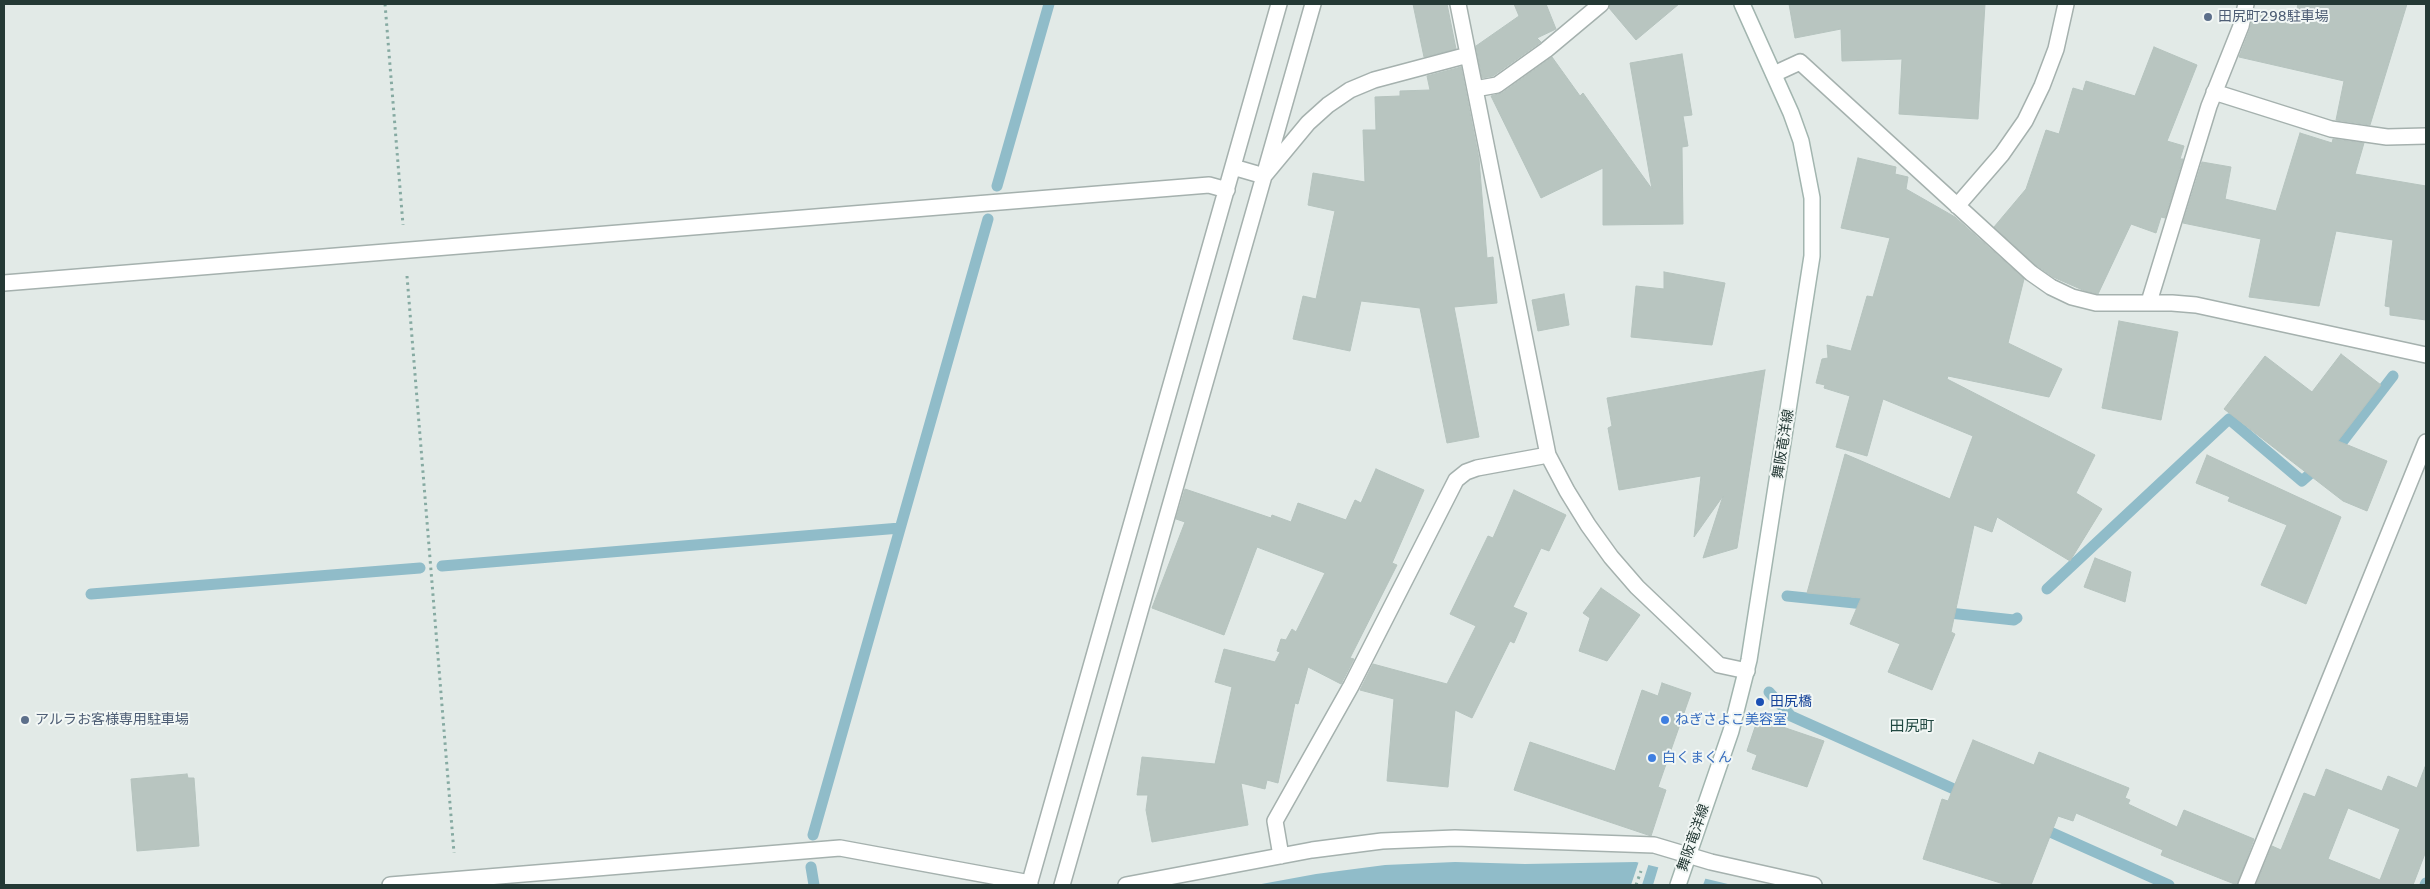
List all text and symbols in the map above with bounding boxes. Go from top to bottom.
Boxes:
place label: 田尻町298駐車場 [2218,9,2329,25]
marker: 田尻町298駐車場 [2202,11,2214,23]
street label: 舞阪竜洋線 [1770,408,1798,480]
place label: 田尻橋 [1770,694,1812,710]
marker: 田尻橋 [1754,696,1766,708]
place label: アルラお客様専用駐車場 [35,712,189,728]
place label: ねぎさよこ美容室 [1675,712,1787,728]
marker: アルラお客様専用駐車場 [19,714,31,726]
marker: ねぎさよこ美容室 [1659,714,1671,726]
district label: 田尻町 [1890,718,1934,736]
place label: 白くまくん [1662,750,1732,766]
marker: 白くまくん [1646,752,1658,764]
street label: 舞阪竜洋線 [1675,802,1713,874]

